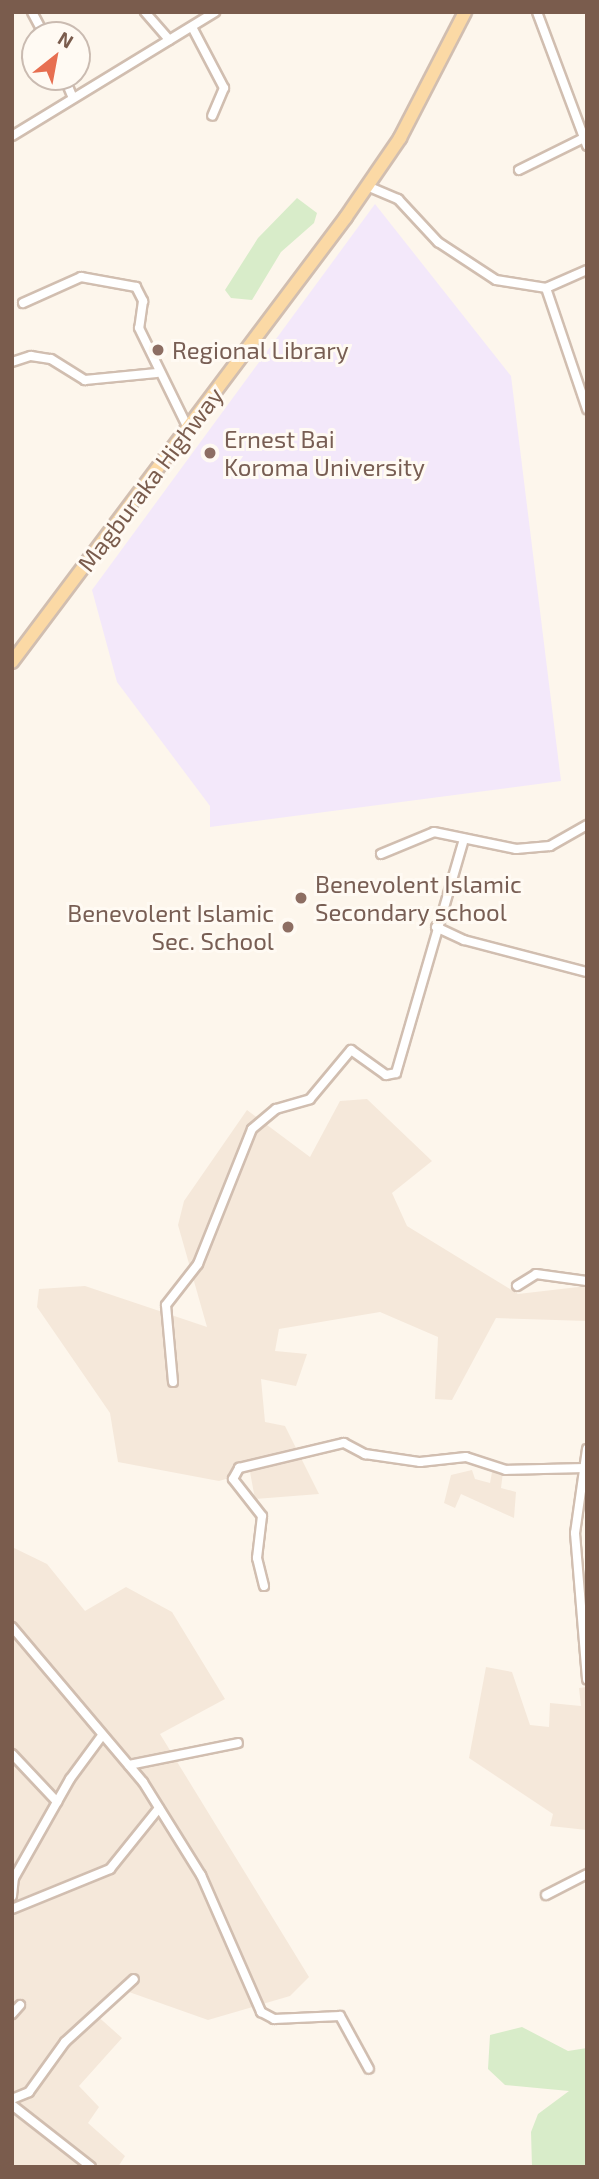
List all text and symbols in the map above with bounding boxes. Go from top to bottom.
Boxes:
north arrow [21,21,91,91]
text: N [54,26,78,53]
place label: Regional Library [172,336,349,364]
marker: Regional Library [150,342,166,358]
street label: Magburaka Highway [71,381,229,577]
place label: Ernest Bai Koroma University [224,425,425,481]
marker: Ernest Bai Koroma University [202,445,218,461]
place label: Benevolent Islamic Secondary school [315,870,522,926]
marker: Benevolent Islamic Secondary school [293,890,309,906]
place label: Benevolent Islamic Sec. School [67,899,274,955]
marker: Benevolent Islamic Sec. School [280,919,296,935]

